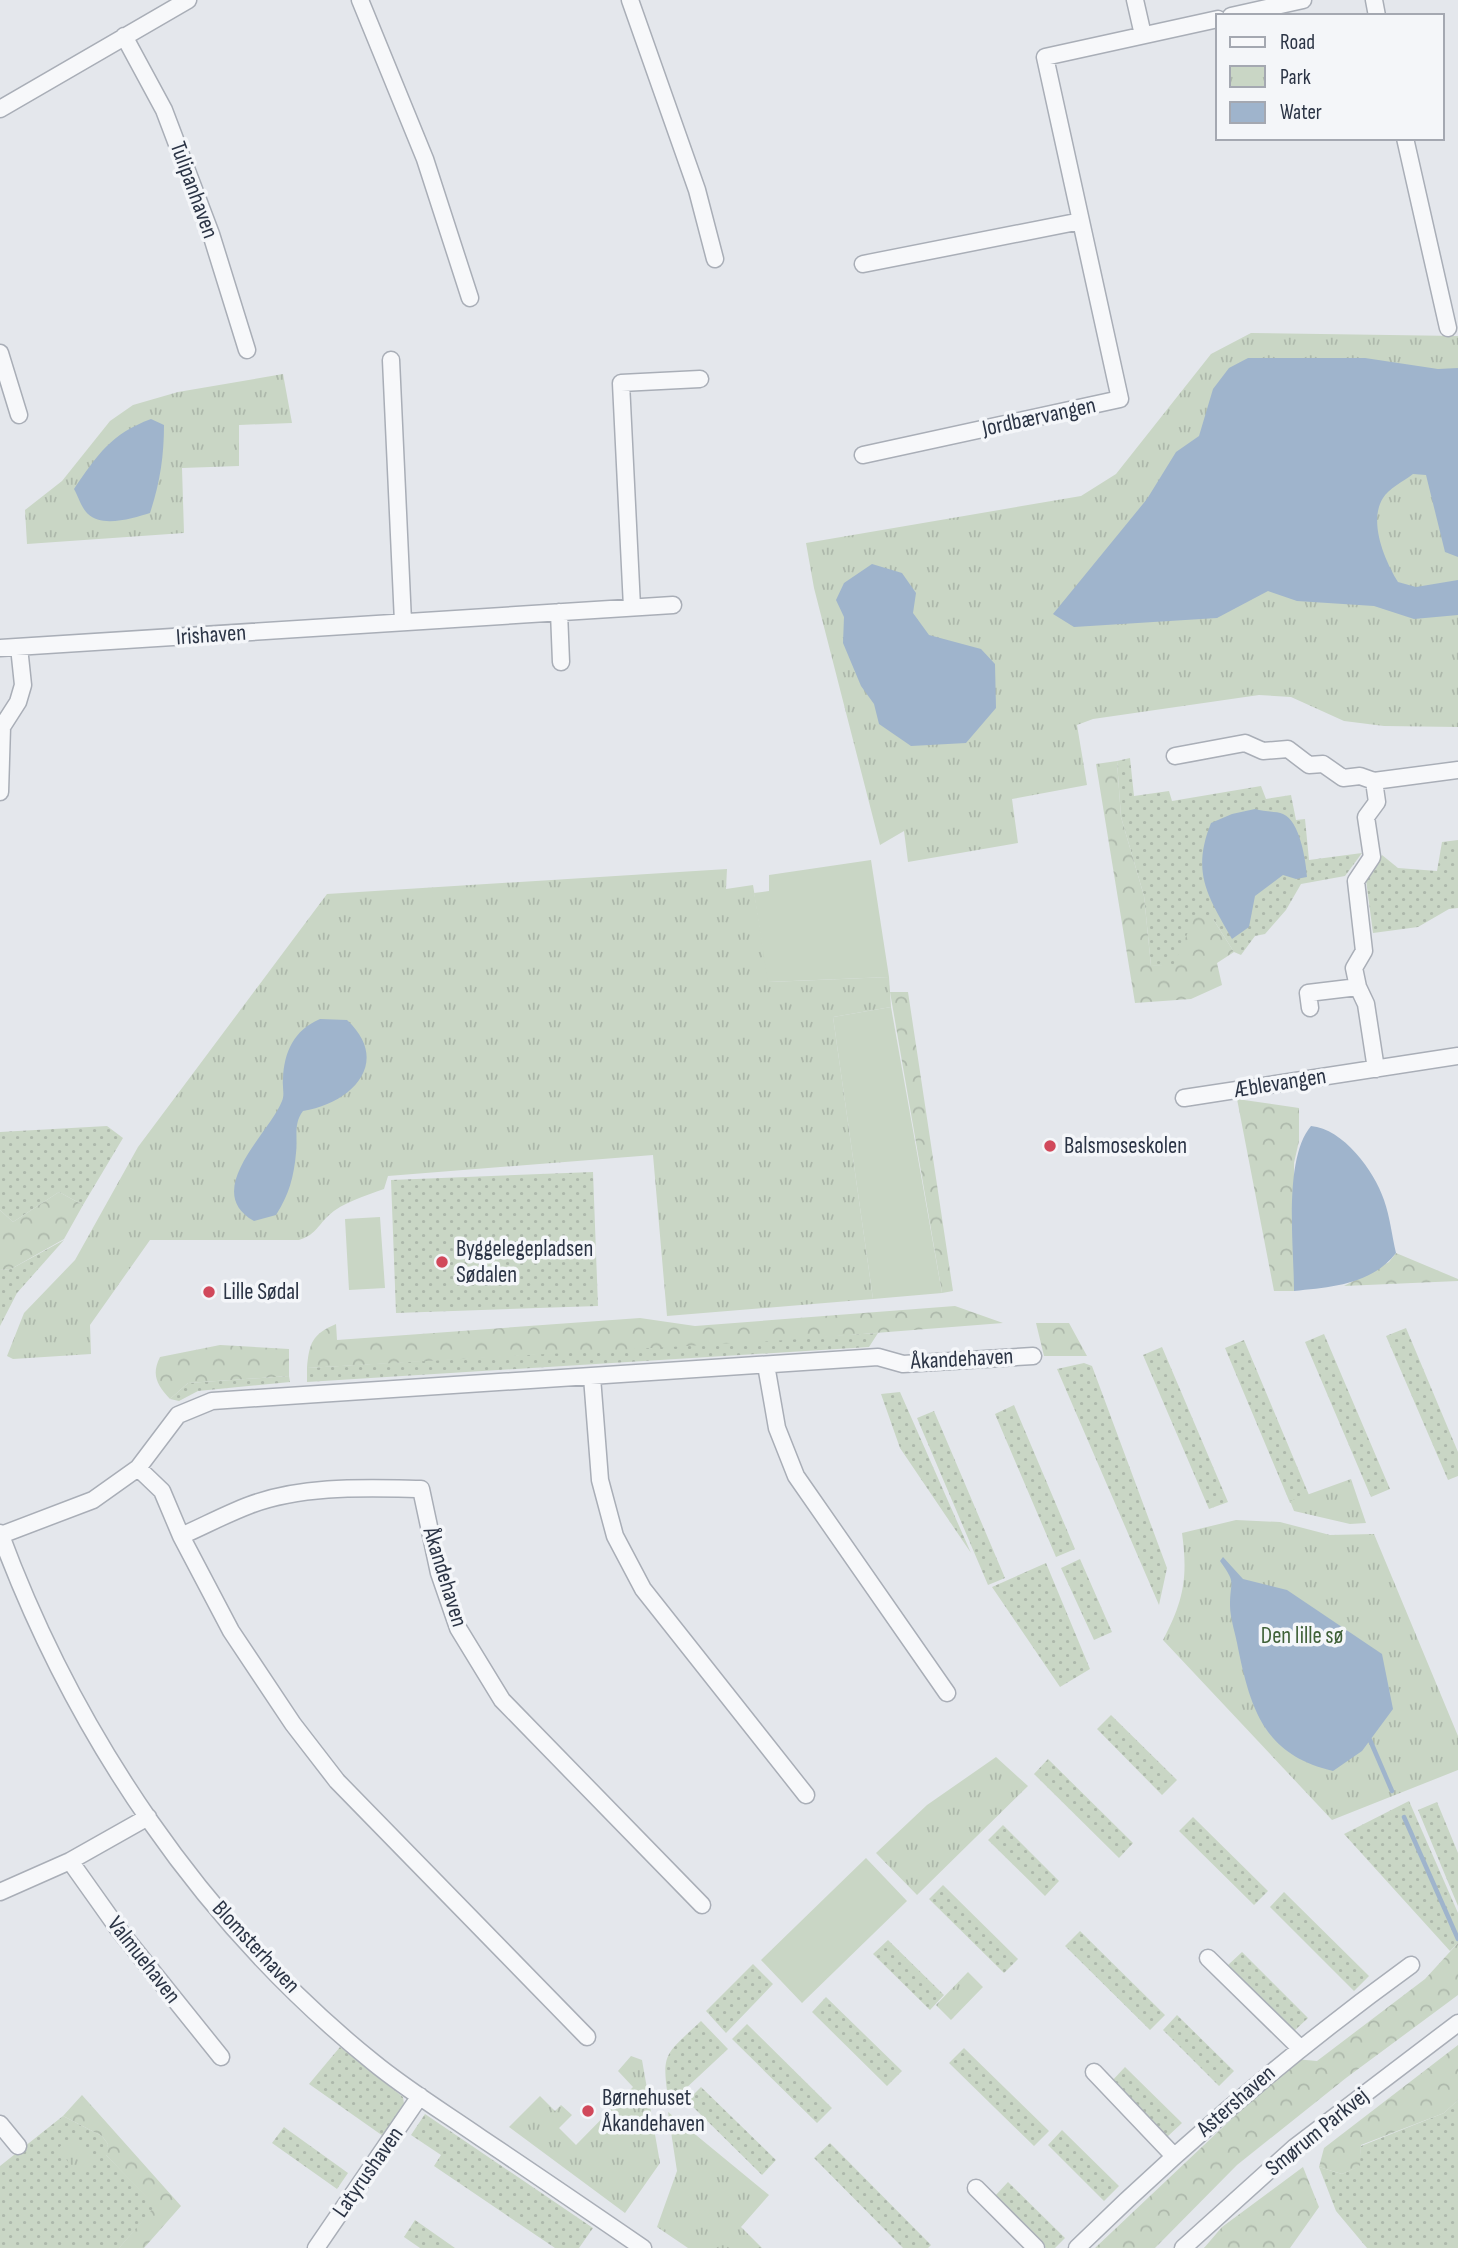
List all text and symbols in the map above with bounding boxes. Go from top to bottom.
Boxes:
legend [1216,14,1444,140]
text: Road [1280,30,1315,55]
text: Park [1280,65,1311,90]
text: Water [1280,100,1322,125]
street label: Tulipanhaven [164,138,224,242]
street label: Jordbærvangen [979,391,1098,443]
street label: Irishaven [175,619,247,651]
street label: Æblevangen [1231,1062,1328,1104]
place label: Balsmoseskolen [1064,1132,1187,1160]
marker: Balsmoseskolen [1042,1138,1058,1154]
place label: Byggelegepladsen Sødalen [456,1235,593,1289]
marker: Byggelegepladsen Sødalen [434,1254,450,1270]
place label: Lille Sødal [223,1278,299,1306]
marker: Lille Sødal [201,1284,217,1300]
street label: Åkandehaven [909,1342,1014,1376]
street label: Åkandehaven [416,1523,473,1630]
park label: Den lille sø [1261,1622,1344,1650]
street label: Blomsterhaven [206,1895,306,1999]
street label: Valmuehaven [101,1911,187,2009]
street label: Astershaven [1190,2059,1281,2143]
street label: Smørum Parkvej [1260,2082,1374,2182]
place label: Børnehuset Åkandehaven [601,2084,705,2138]
marker: Børnehuset Åkandehaven [580,2103,596,2119]
street label: Latyrushaven [327,2121,409,2223]

